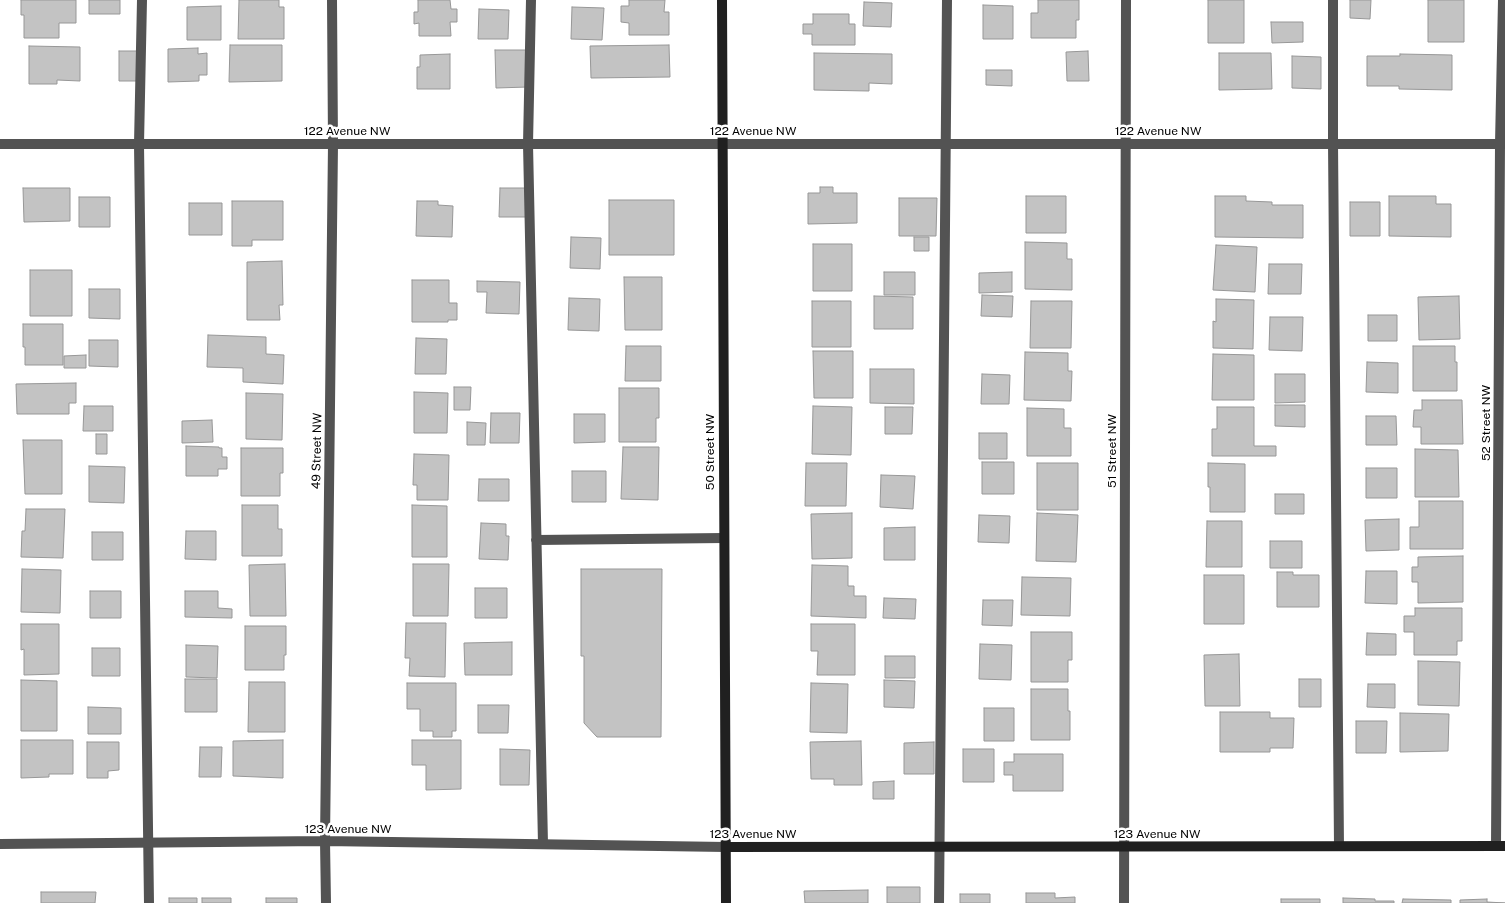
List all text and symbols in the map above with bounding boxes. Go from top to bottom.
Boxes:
street label: 122 Avenue NW [304,124,390,138]
street label: 122 Avenue NW [710,124,796,138]
street label: 122 Avenue NW [1115,124,1201,138]
street label: 52 Street NW [1479,385,1493,461]
street label: 49 Street NW [309,413,325,489]
street label: 50 Street NW [703,414,717,490]
street label: 51 Street NW [1105,414,1119,488]
street label: 123 Avenue NW [304,822,392,836]
street label: 123 Avenue NW [709,827,797,841]
street label: 123 Avenue NW [1113,827,1201,841]

